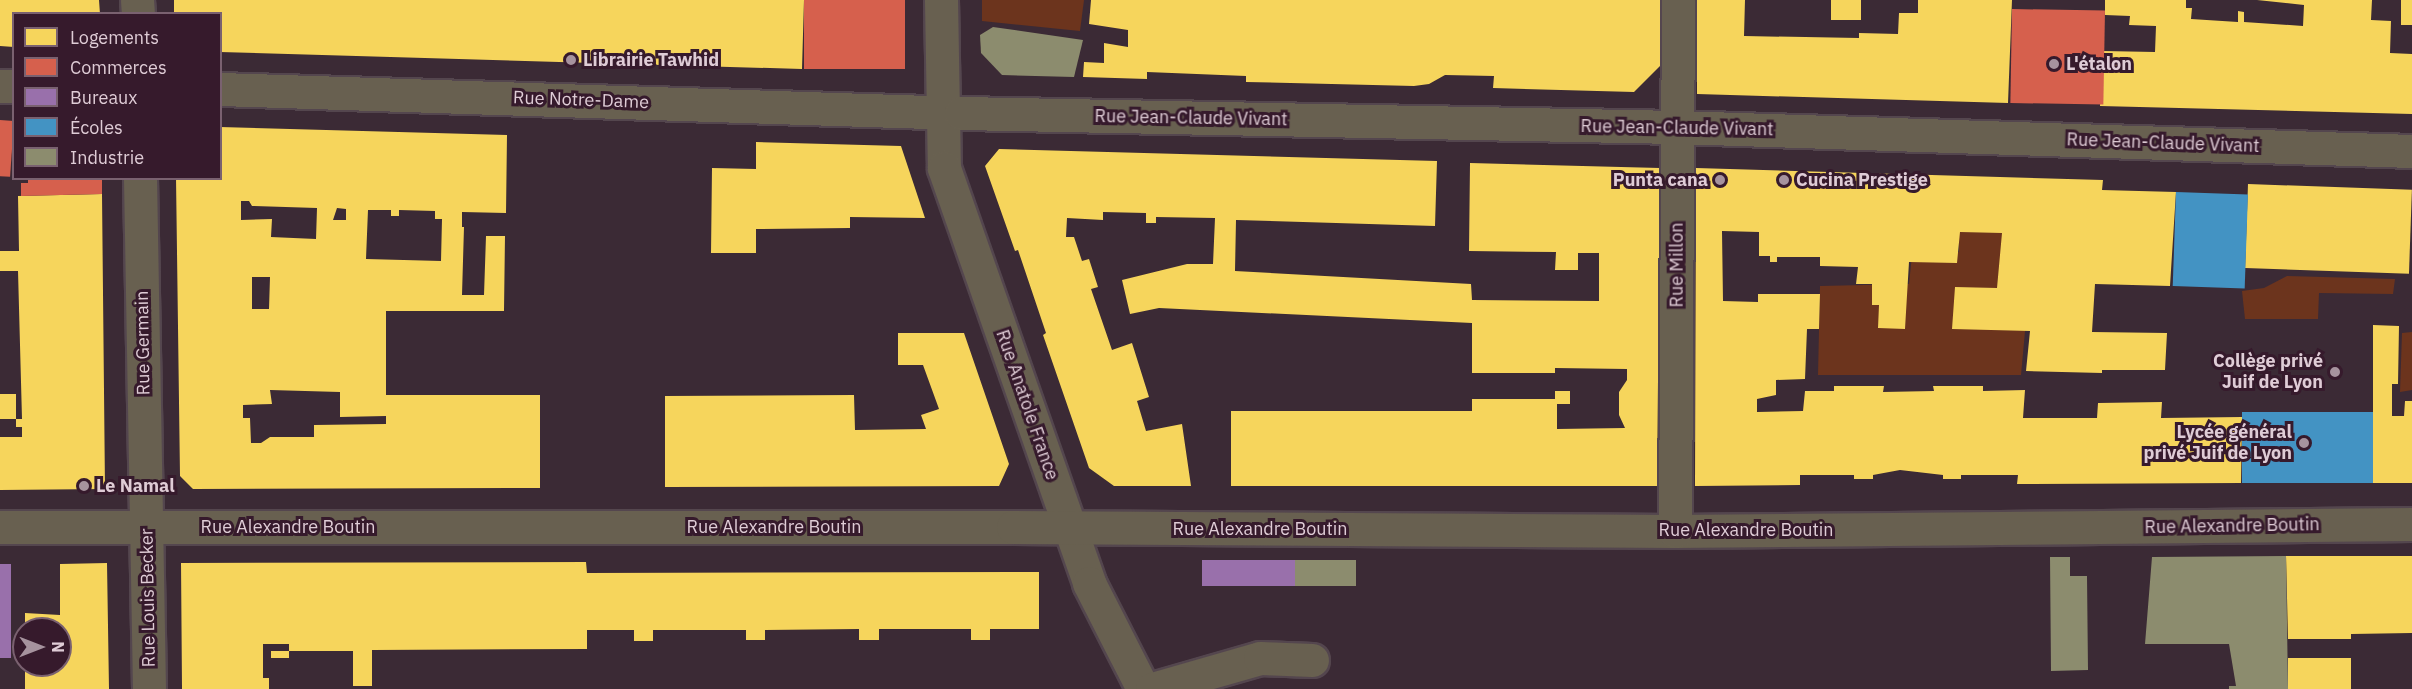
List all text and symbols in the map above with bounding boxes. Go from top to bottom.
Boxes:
legend [12,12,222,180]
text: Logements [70,26,159,49]
place label: Librairie Tawhid [583,49,719,71]
marker: Librairie Tawhid [564,53,578,67]
place label: L'étalon [2066,53,2132,75]
text: Commerces [70,56,167,79]
marker: L'étalon [2047,57,2061,71]
text: Bureaux [70,86,137,109]
street label: Rue Notre-Dame [513,87,649,113]
street label: Rue Jean-Claude Vivant [1094,106,1288,130]
text: Écoles [70,116,123,139]
street label: Rue Jean-Claude Vivant [1580,116,1774,140]
street label: Rue Jean-Claude Vivant [2066,129,2260,157]
text: Industrie [70,146,144,169]
place label: Punta cana [1613,169,1708,191]
place label: Cucina Prestige [1796,169,1928,191]
marker: Punta cana [1713,173,1727,187]
marker: Cucina Prestige [1777,173,1791,187]
street label: Rue Millon [1666,223,1688,307]
street label: Rue Germain [131,290,155,396]
street label: Rue Anatole France [991,327,1063,483]
place label: Collège privé Juif de Lyon [2213,351,2323,394]
marker: Collège privé Juif de Lyon [2328,365,2342,379]
place label: Lycée général privé Juif de Lyon [2143,422,2292,464]
marker: Lycée général privé Juif de Lyon [2297,436,2311,450]
place label: Le Namal [96,475,175,497]
marker: Le Namal [77,479,91,493]
street label: Rue Alexandre Boutin [2144,514,2320,538]
street label: Rue Alexandre Boutin [200,516,376,538]
street label: Rue Alexandre Boutin [686,516,862,538]
street label: Rue Alexandre Boutin [1172,518,1348,540]
street label: Rue Alexandre Boutin [1658,519,1834,541]
street label: Rue Louis Becker [136,528,160,668]
north arrow [12,617,72,677]
text: N [48,641,68,653]

